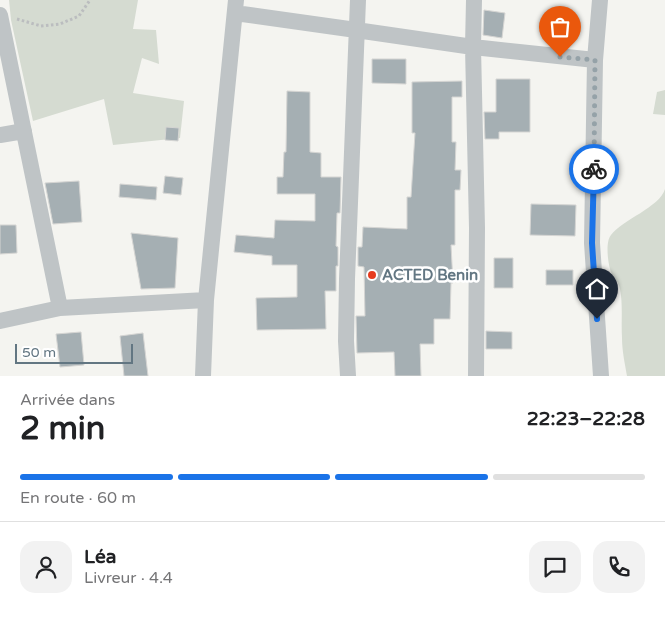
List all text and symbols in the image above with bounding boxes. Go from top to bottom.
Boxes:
pin [539,6,581,57]
icon: bag [546,13,574,41]
courier [569,144,619,194]
icon: bike [580,155,608,183]
place label: ACTED Benin [382,266,478,284]
pin [576,268,618,319]
marker: ACTED Benin [366,269,378,281]
icon: home [583,275,611,303]
scale bar [15,341,132,364]
text: 50 m [22,344,56,361]
text: Arrivée dans [20,390,115,410]
text: 22:23–22:28 [527,408,645,430]
text: 2 min [20,410,105,448]
text: En route · 60 m [20,488,136,508]
button: person [20,541,72,593]
button: chat [529,541,581,593]
button: phone [593,541,645,593]
text: Léa [84,546,116,568]
text: Livreur · 4.4 [84,568,173,588]

